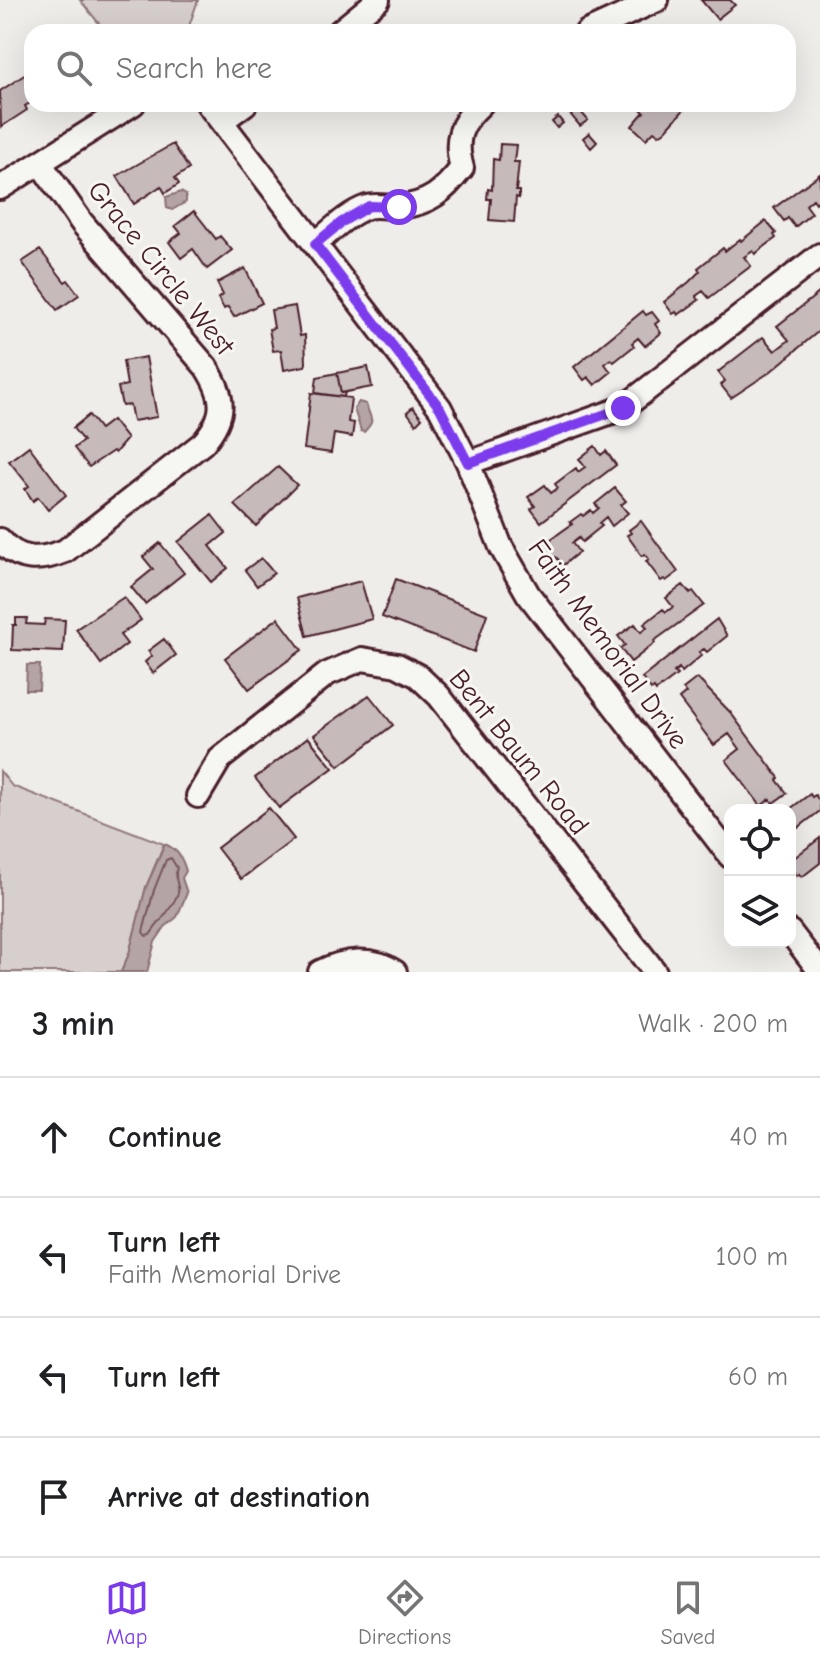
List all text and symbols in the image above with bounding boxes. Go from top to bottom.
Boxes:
search box [24,24,796,112]
icon: search [52,46,96,90]
text: Search here [116,51,272,86]
street label: Grace Circle West [81,174,242,362]
route start [381,189,417,225]
route end [605,390,641,426]
street label: Faith Memorial Drive [521,533,695,755]
street label: Bent Baum Road [443,663,595,841]
map controls [724,804,796,948]
button: locate [724,804,796,876]
button: layers [724,876,796,948]
text: 3 min [32,1004,115,1044]
text: Walk · 200 m [638,1009,788,1039]
icon: ahead [32,1115,76,1159]
text: Continue [108,1120,222,1155]
text: 40 m [729,1122,788,1152]
text: Turn left [108,1225,220,1260]
icon: left [32,1235,76,1279]
text: 100 m [716,1242,788,1272]
text: Faith Memorial Drive [108,1260,341,1290]
icon: left [32,1355,76,1399]
text: Turn left [108,1360,220,1395]
text: 60 m [728,1362,788,1392]
icon: arrive [32,1475,76,1519]
text: Arrive at destination [108,1480,370,1515]
tab: Map [105,1576,149,1650]
tab: Directions [358,1576,451,1650]
tab: Saved [660,1576,715,1650]

